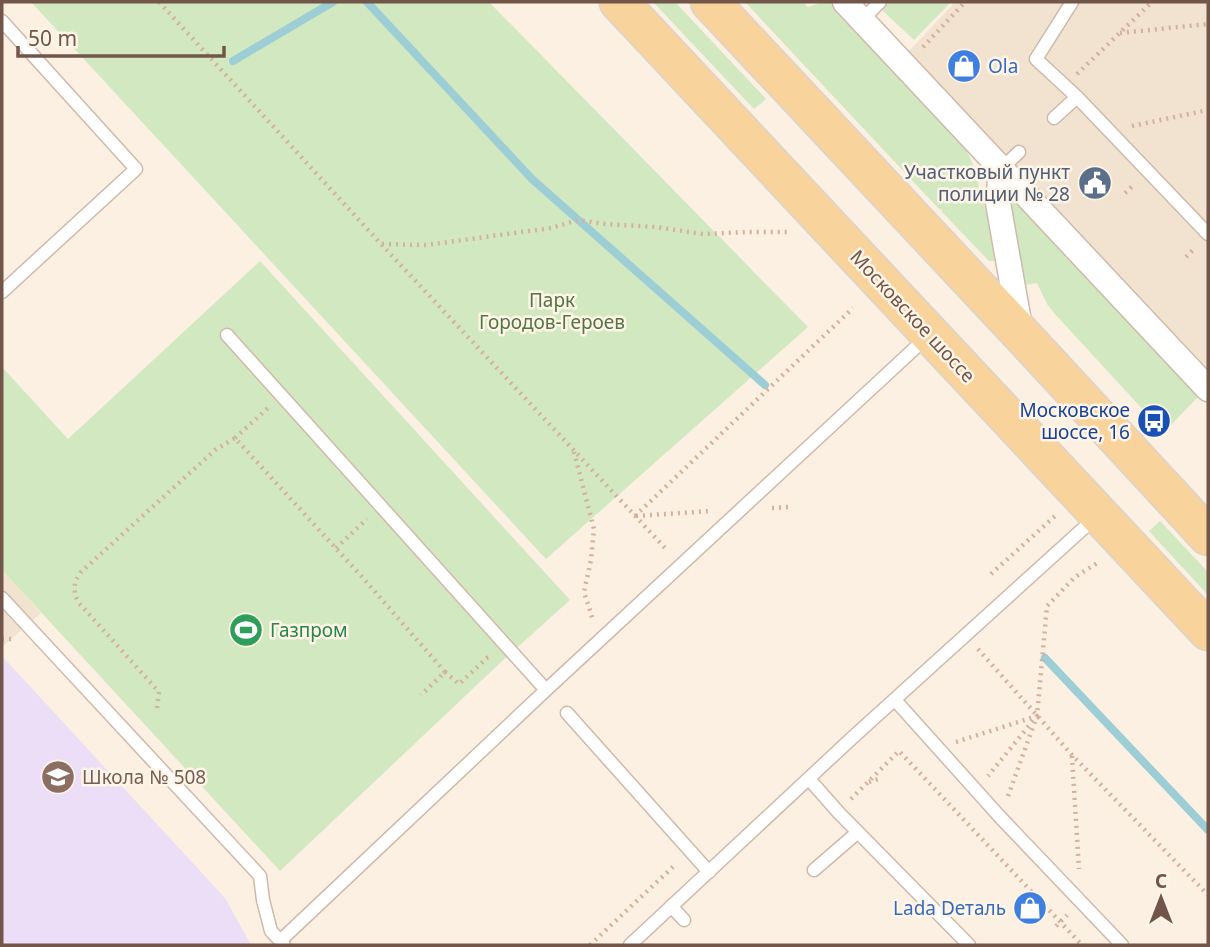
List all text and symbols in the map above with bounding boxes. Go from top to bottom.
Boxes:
scale bar [18,14,224,58]
text: 50 m [28,24,77,52]
shop icon: Ola [945,47,983,85]
place label: Ola [988,53,1018,79]
place label: Участковый пункт полиции № 28 [904,159,1070,207]
public building icon: Участковый пункт полиции № 28 [1076,164,1114,202]
street label: Московское шоссе [845,244,981,388]
park label: Парк Городов-Героев [479,287,625,335]
place label: Московское шоссе, 16 [1020,397,1130,445]
bus stop icon: Московское шоссе, 16 [1135,402,1173,440]
sports icon: Газпром [227,611,265,649]
place label: Газпром [270,617,348,643]
school or university icon: Школа № 508 [39,758,77,796]
place label: Школа № 508 [82,764,206,790]
north arrow [1126,863,1196,933]
text: С [1155,868,1167,894]
shop icon: Lada Dеталь [1011,889,1049,927]
place label: Lada Dеталь [893,895,1006,921]

